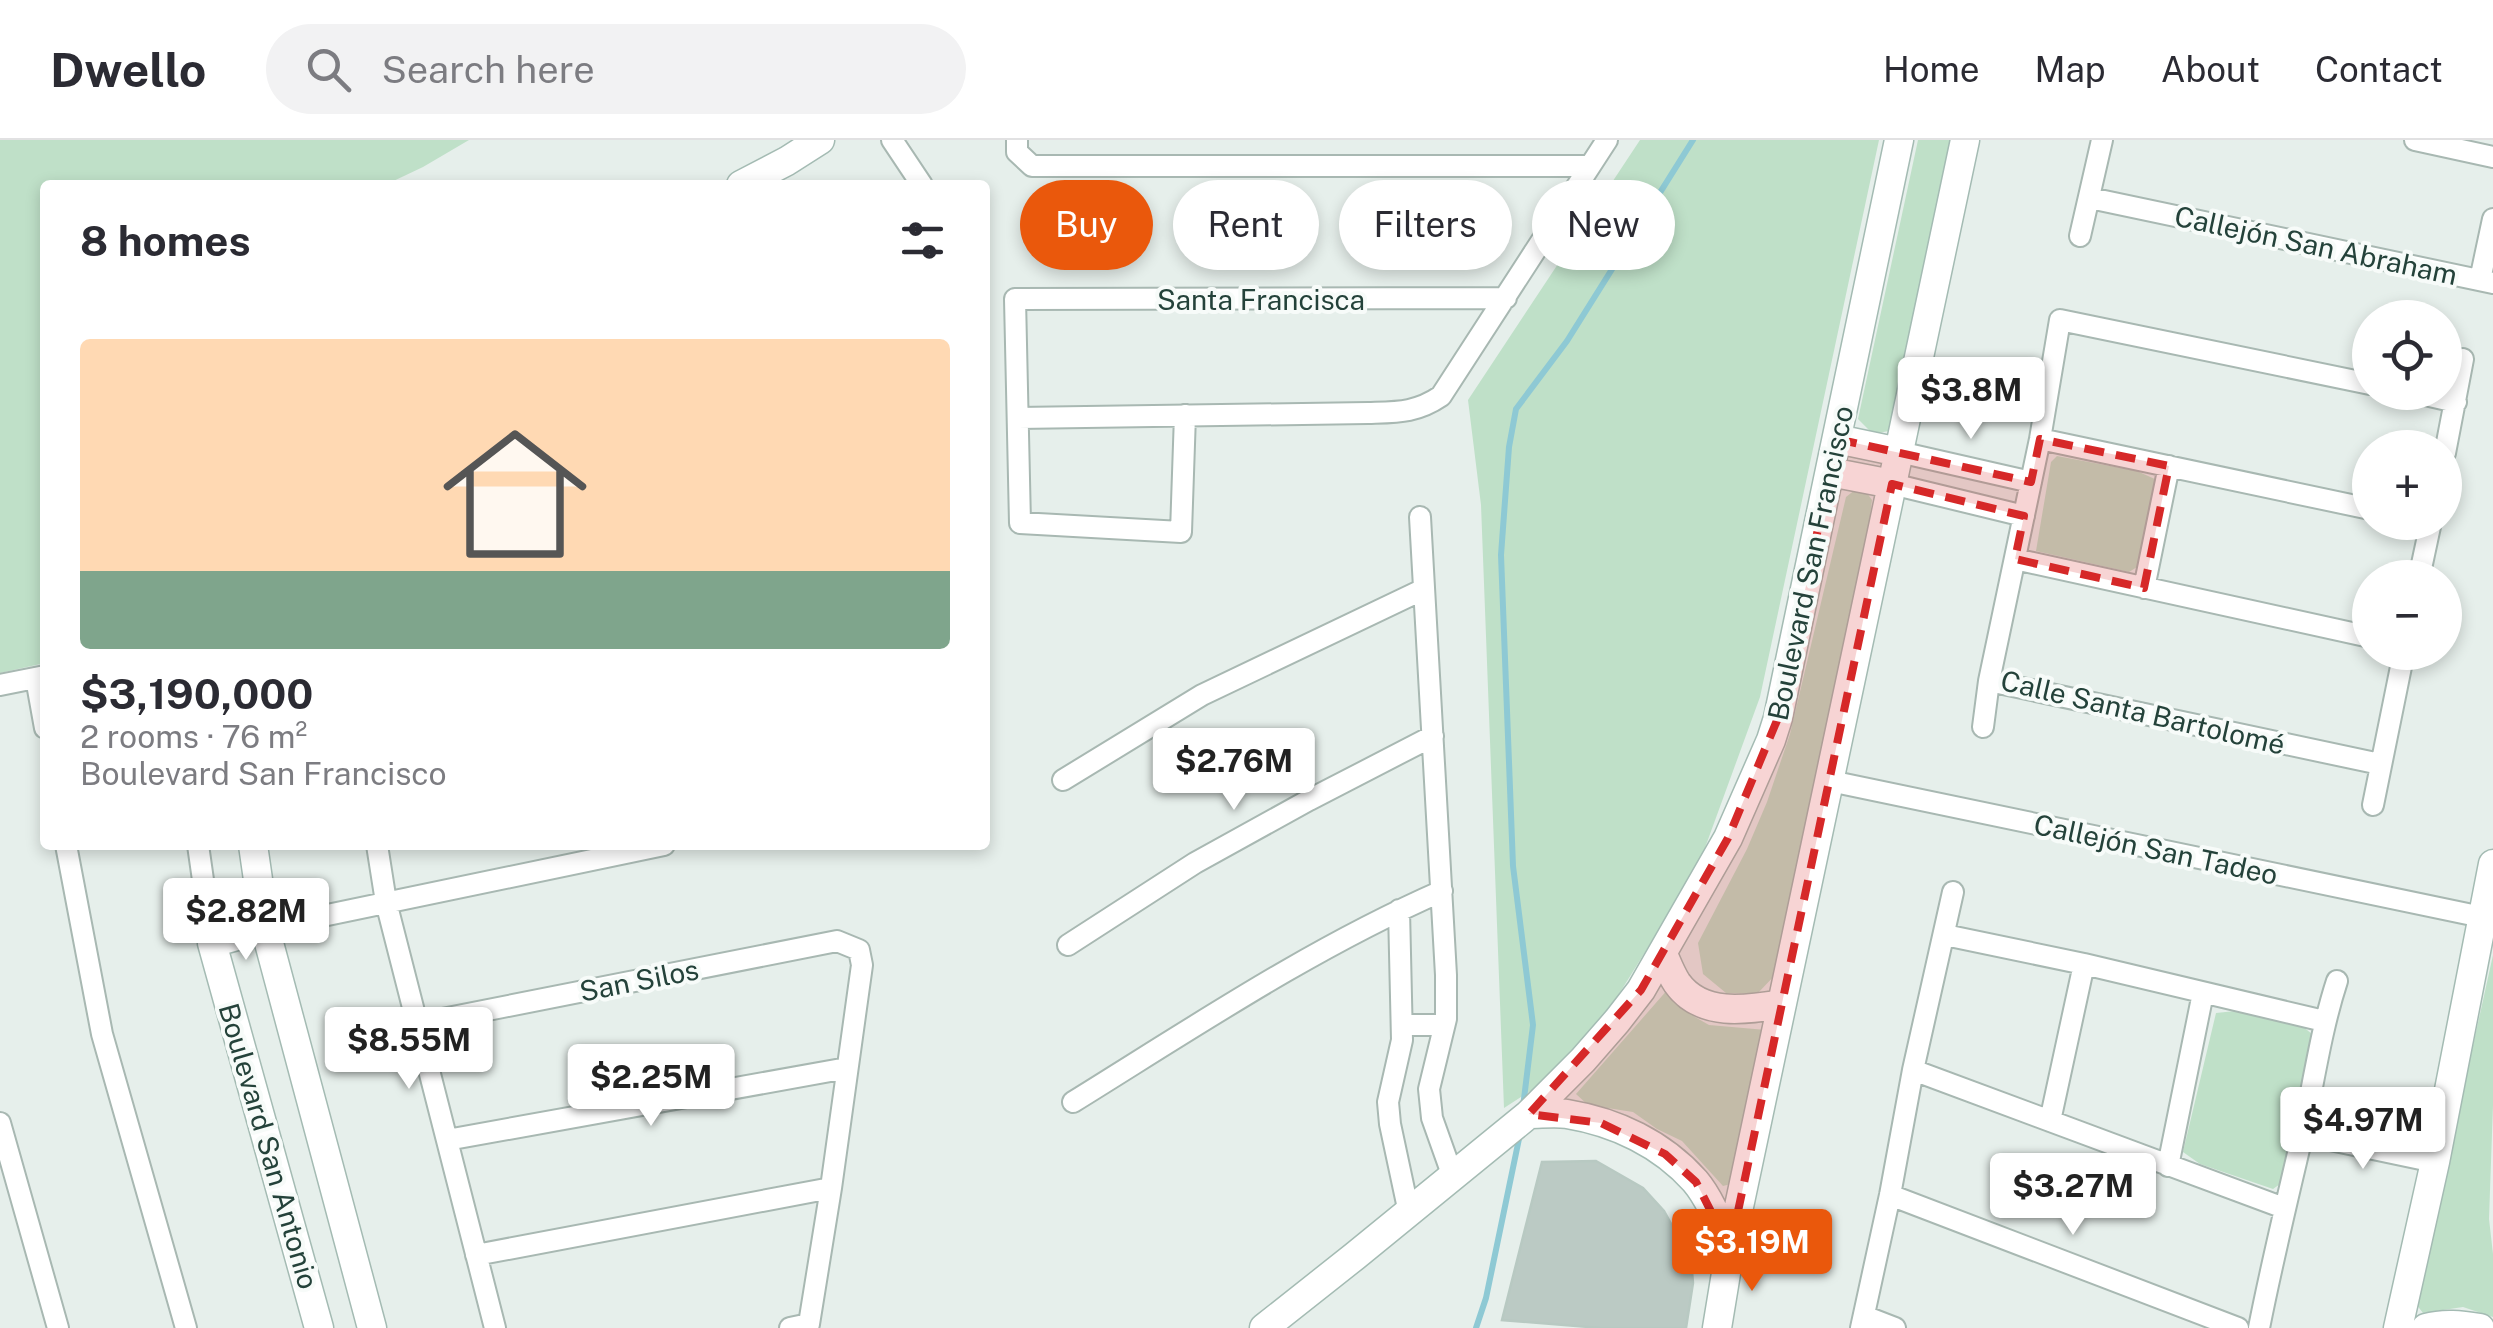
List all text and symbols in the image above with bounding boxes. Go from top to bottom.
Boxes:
search box [266,24,966,114]
text: Dwello [50,41,206,98]
icon: search [301,42,356,97]
text: Search here [381,47,595,92]
text: Home [1883,49,1980,90]
text: Map [2035,49,2106,90]
text: About [2161,49,2260,90]
text: Contact [2315,49,2443,90]
chip: Buy [1020,180,1153,270]
chip: Rent [1173,180,1319,270]
chip: Filters [1339,180,1512,270]
chip: New [1532,180,1675,270]
street label: Callejón San Abraham [2172,199,2460,291]
icon: filters [895,213,950,268]
text: 8 homes [80,216,251,265]
street label: Santa Francisca [1157,283,1365,316]
map controls [2352,300,2462,670]
button: locate [2352,300,2462,410]
pin: $3.8M [1901,357,2041,442]
text: $3.8M [1920,371,2022,408]
street label: Boulevard San Francisco [1761,403,1859,723]
icon: home [425,404,605,584]
button: + [2352,430,2462,540]
button: − [2352,560,2462,670]
street label: Calle Santa Bartolomé [1998,663,2288,761]
text: $3,190,000 [80,669,313,718]
text: 2 rooms · 76 m² [80,718,307,755]
pin: $2.76M [1153,728,1315,813]
text: $2.76M [1175,742,1293,779]
text: Boulevard San Francisco [80,755,447,792]
street label: Callejón San Tadeo [2031,807,2281,891]
pin: $2.82M [165,878,327,963]
text: $2.82M [185,892,307,929]
street label: San Silos [577,952,701,1008]
street label: Boulevard San Antonio [212,999,326,1293]
pin: $8.55M [328,1007,490,1092]
text: $8.55M [347,1021,471,1058]
pin: $2.25M [570,1044,732,1129]
text: $2.25M [590,1058,712,1095]
pin: $4.97M [2282,1087,2444,1172]
text: $4.97M [2302,1101,2424,1138]
pin: $3.27M [1992,1153,2154,1238]
text: $3.27M [2012,1167,2134,1204]
pin: $3.19M [1671,1209,1833,1294]
text: $3.19M [1694,1223,1810,1260]

